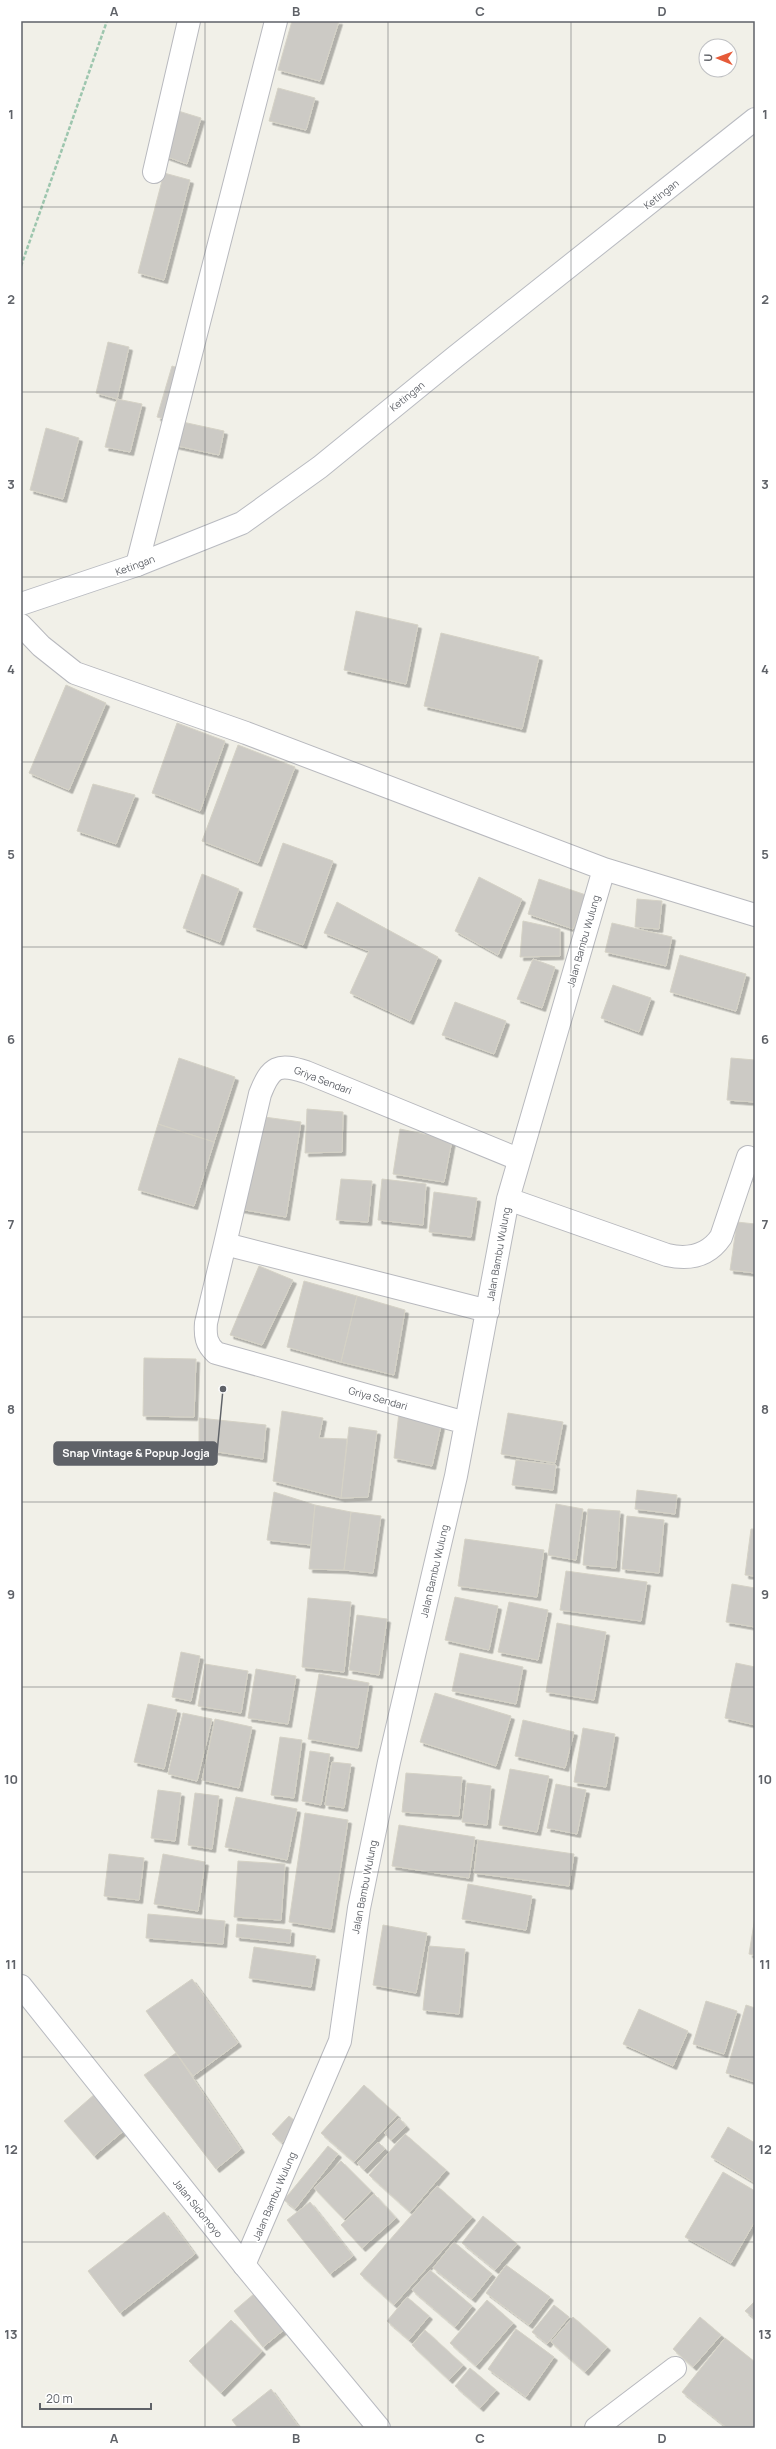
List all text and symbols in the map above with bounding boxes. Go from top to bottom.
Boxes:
text: A [110,2,119,20]
text: B [292,2,300,20]
text: C [475,2,485,20]
text: D [657,2,667,20]
north arrow [698,38,738,78]
text: U [700,54,715,62]
text: 1 [8,105,14,123]
text: 1 [762,105,768,123]
street label: Ketingan [641,176,682,212]
text: 2 [7,290,15,308]
text: 2 [761,290,769,308]
street label: Ketingan [387,378,427,414]
text: 3 [7,475,15,493]
text: 3 [761,475,769,493]
street label: Ketingan [113,551,157,579]
text: 4 [7,660,15,678]
text: 4 [761,660,769,678]
text: 5 [7,845,15,863]
text: 5 [761,845,769,863]
street label: Jalan Bambu Wulung [563,893,603,989]
text: 6 [7,1030,15,1048]
text: 6 [761,1030,769,1048]
street label: Griya Sendari [292,1063,354,1097]
street label: Jalan Bambu Wulung [483,1206,513,1302]
text: 7 [8,1215,15,1233]
text: 7 [762,1215,769,1233]
street label: Griya Sendari [347,1383,409,1413]
text: 8 [7,1400,15,1418]
text: 8 [761,1400,769,1418]
callout: Snap Vintage & Popup Jogja [54,1442,217,1465]
text: Snap Vintage & Popup Jogja [62,1445,210,1460]
street label: Jalan Bambu Wulung [416,1523,452,1619]
text: 9 [7,1585,15,1603]
text: 9 [761,1585,769,1603]
text: 10 [4,1770,18,1788]
text: 10 [758,1770,772,1788]
street label: Jalan Bambu Wulung [348,1839,380,1935]
text: 11 [5,1955,17,1973]
text: 11 [759,1955,771,1973]
text: 12 [4,2140,18,2158]
text: 12 [758,2140,772,2158]
street label: Jalan Bambu Wulung [249,2149,299,2243]
street label: Jalan Sidomoyo [170,2176,226,2240]
text: 13 [4,2325,18,2343]
text: 13 [758,2325,772,2343]
scale bar [40,2385,151,2411]
text: 20 m [46,2390,73,2407]
text: A [110,2429,119,2447]
text: B [292,2429,300,2447]
text: C [475,2429,485,2447]
text: D [657,2429,667,2447]

